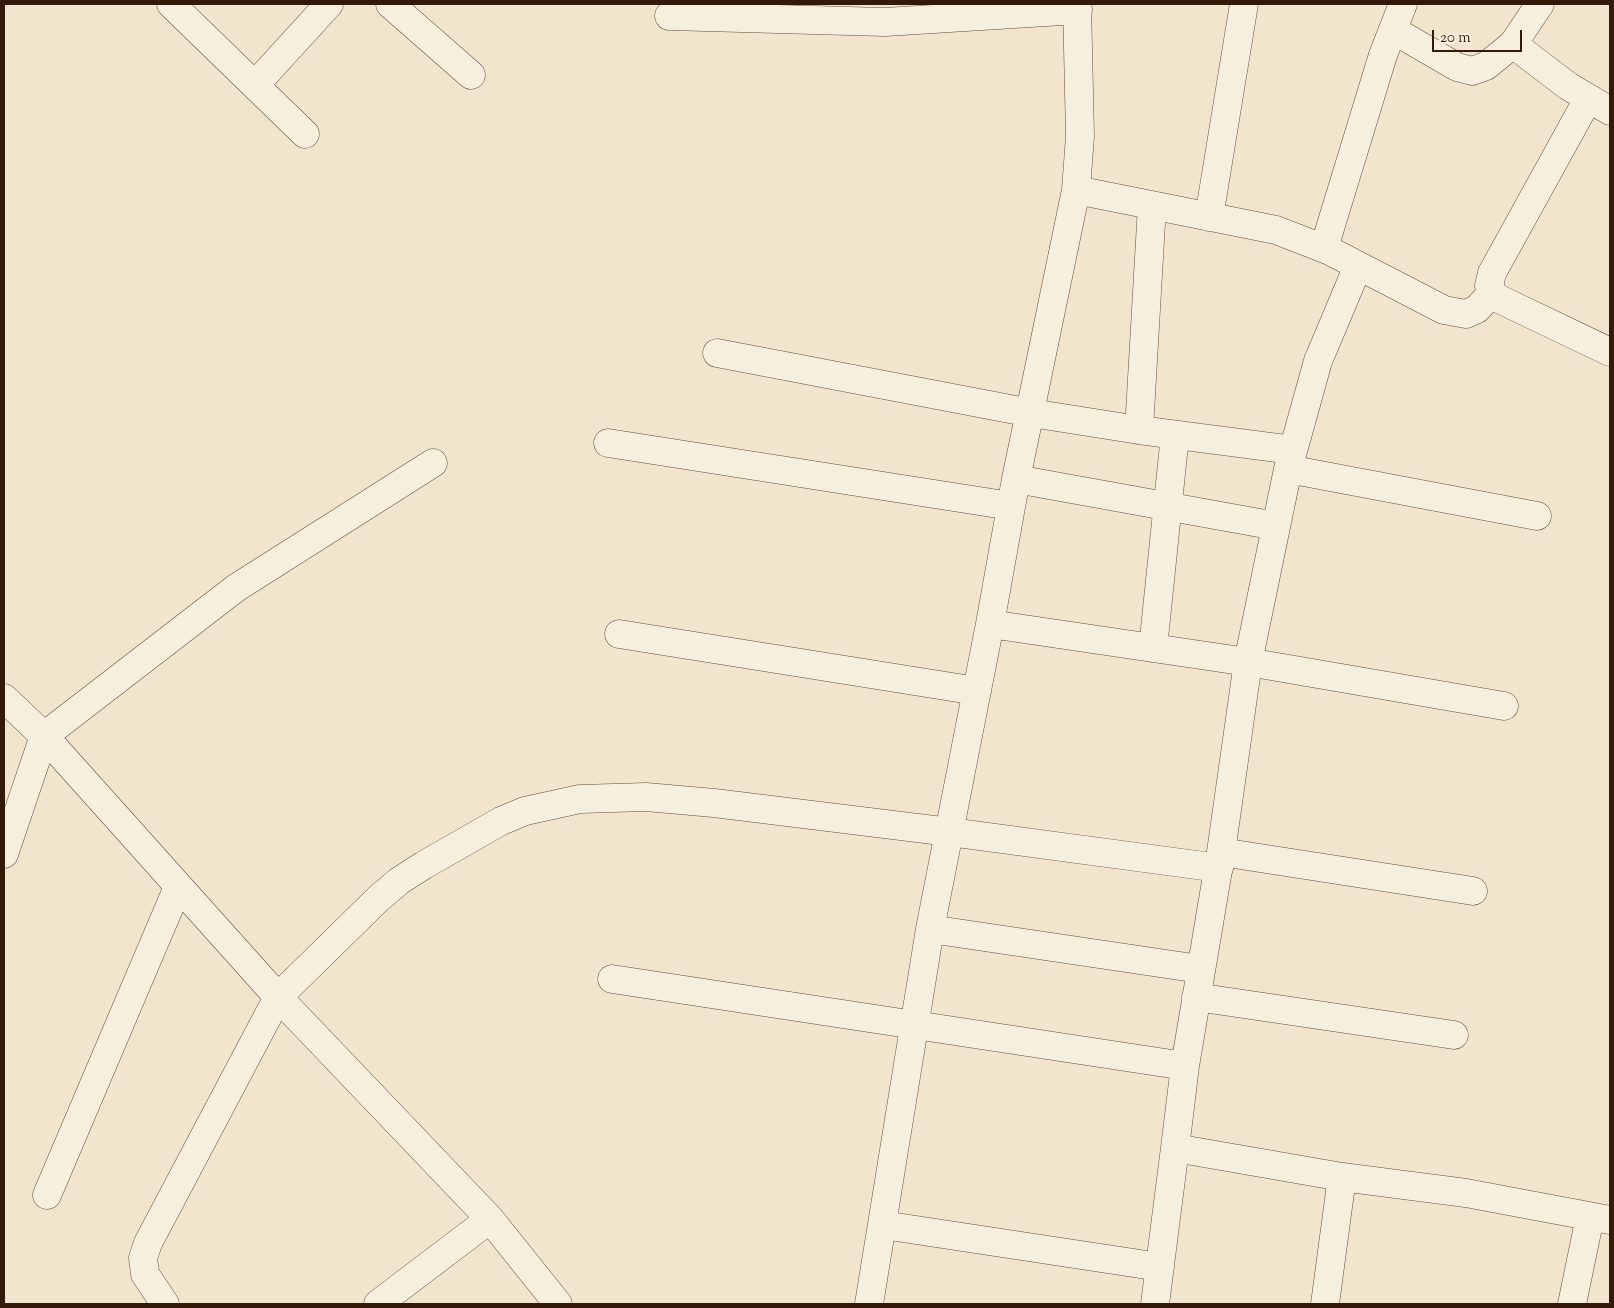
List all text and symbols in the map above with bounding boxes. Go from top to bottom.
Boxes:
scale bar [1434,20,1524,52]
text: 20 m [1440,28,1471,49]

